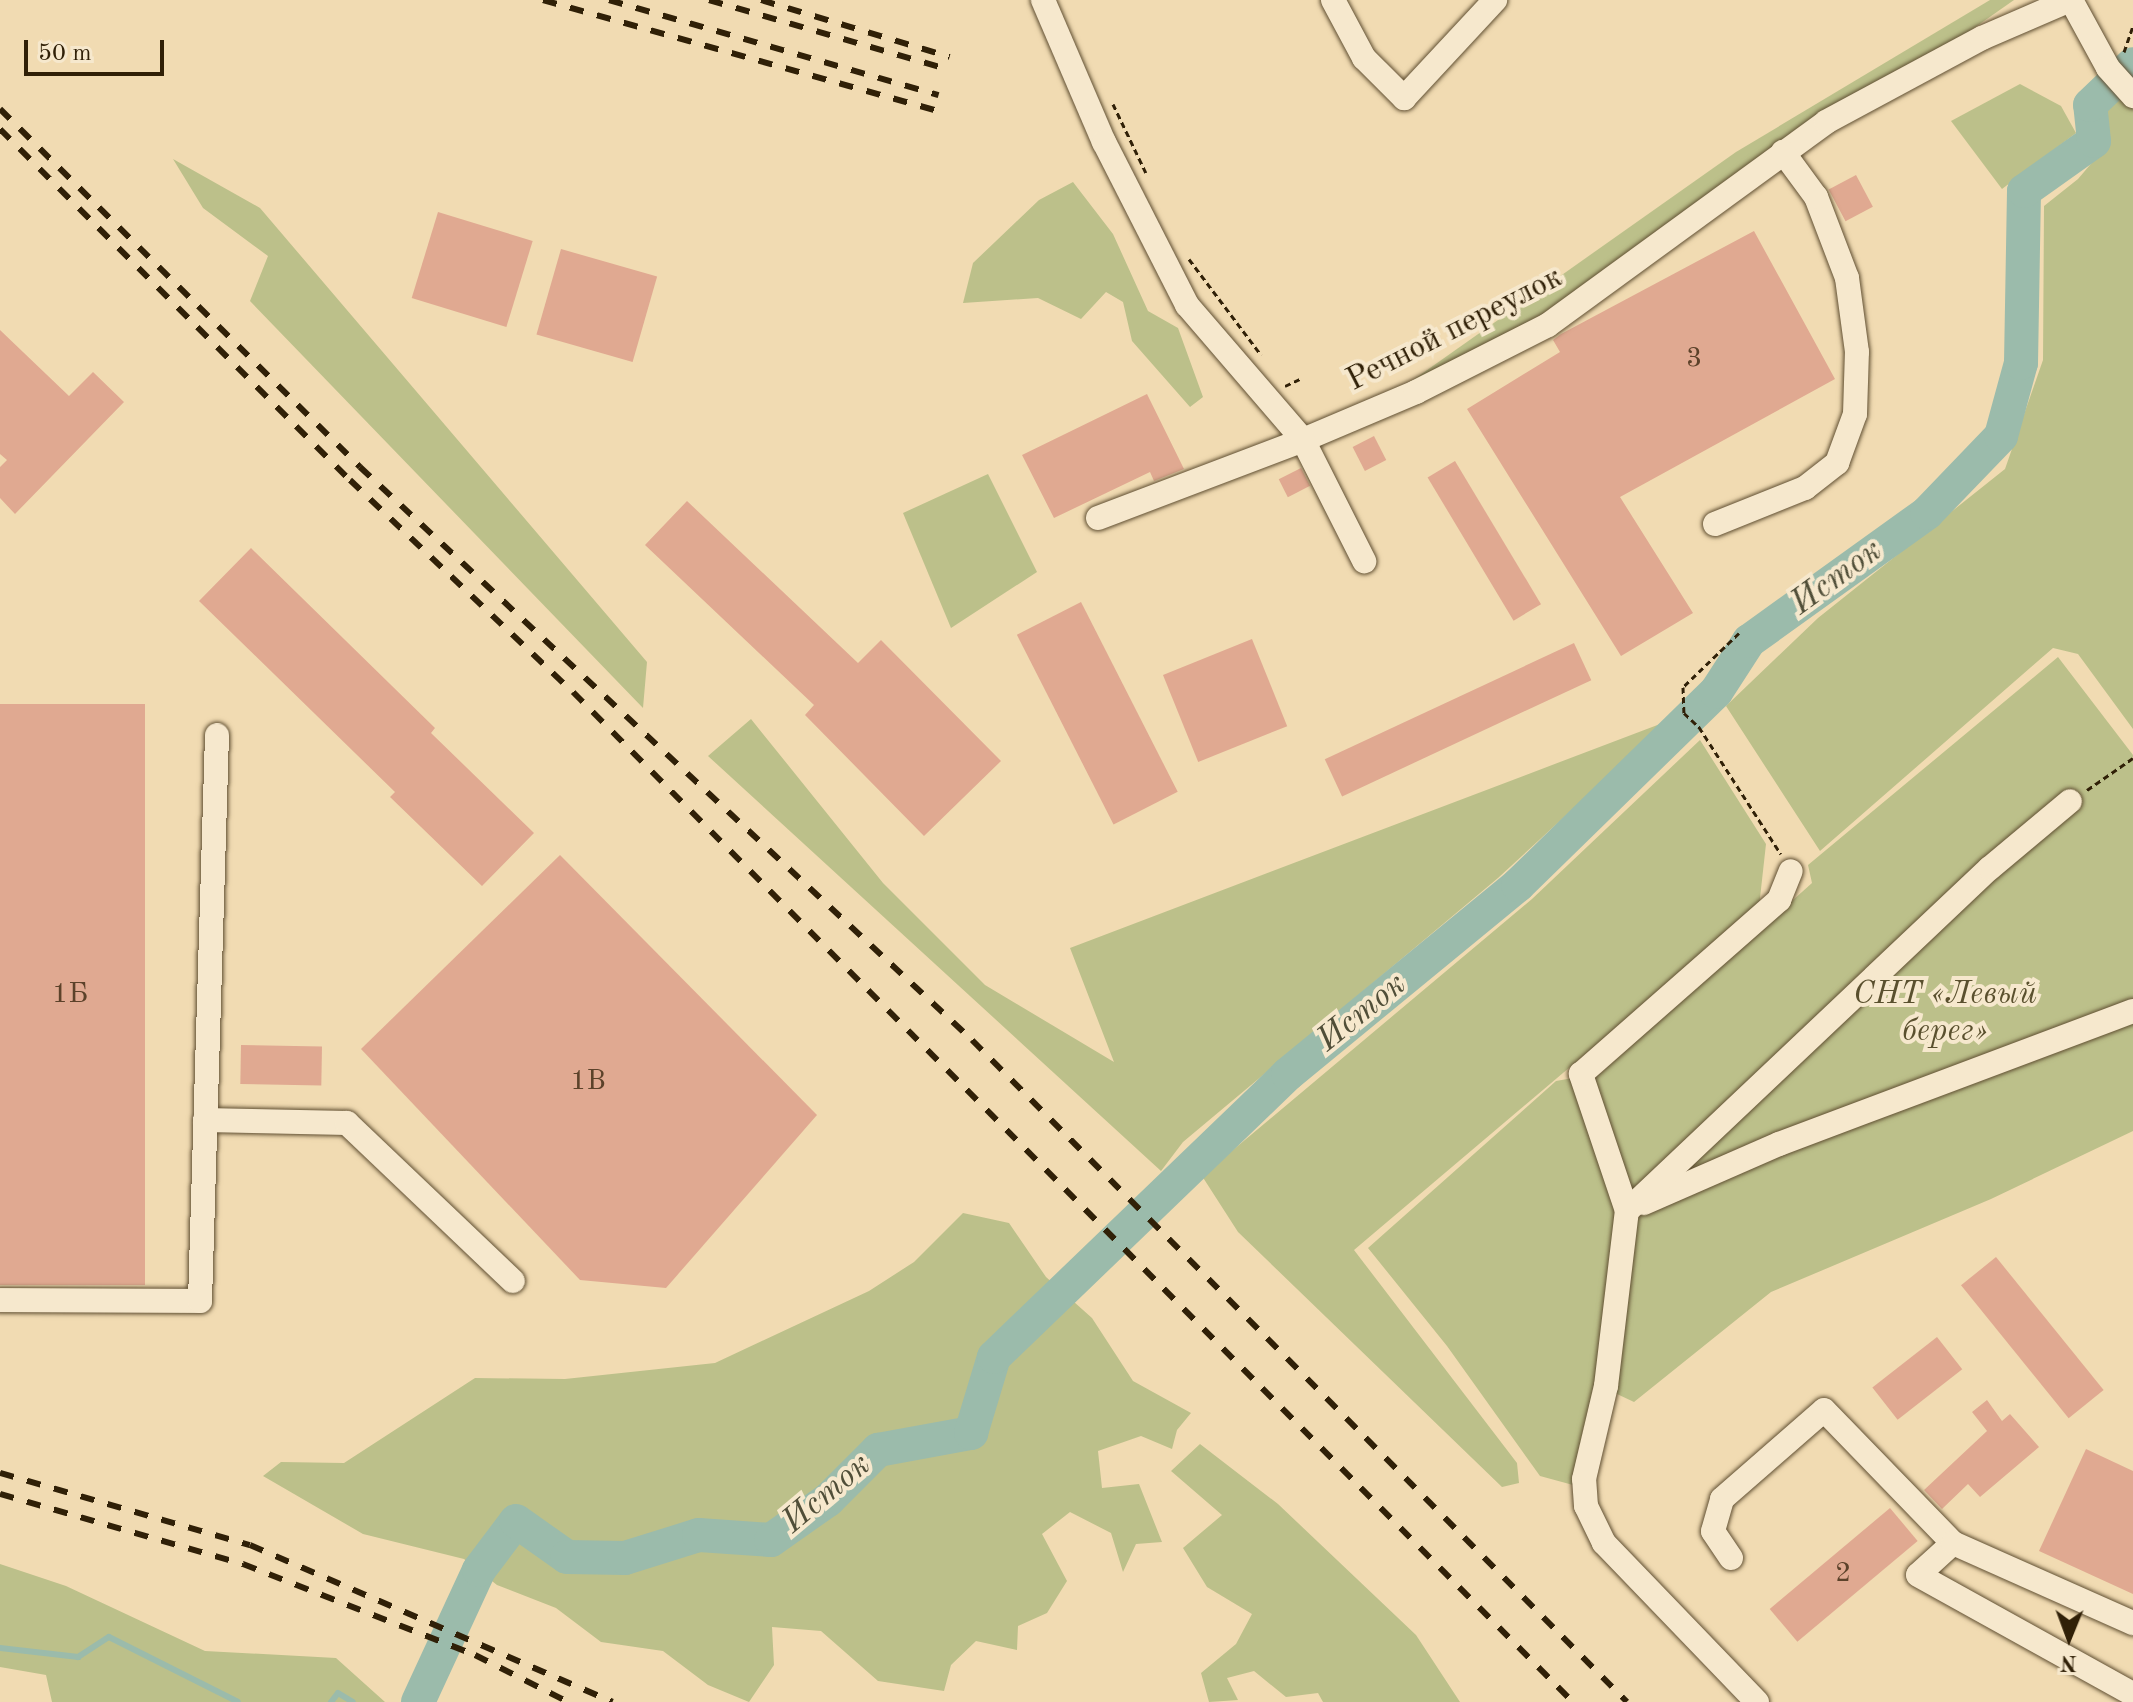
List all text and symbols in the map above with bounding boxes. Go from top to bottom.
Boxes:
scale bar [28,24,168,74]
text: 50 m [38,42,92,66]
street label: Речной переулок [1341,259,1569,401]
house number: 3 [1686,342,1702,376]
water label: Исток [1783,531,1891,625]
water label: Исток [1309,965,1415,1061]
park label: СНТ «Левый берег» [1853,977,2037,1052]
house number: 1Б [52,978,88,1012]
house number: 1В [570,1065,606,1099]
water label: Исток [774,1445,880,1543]
house number: 2 [1835,1557,1851,1591]
north arrow [2029,1598,2109,1678]
text: N [2060,1651,2077,1673]

